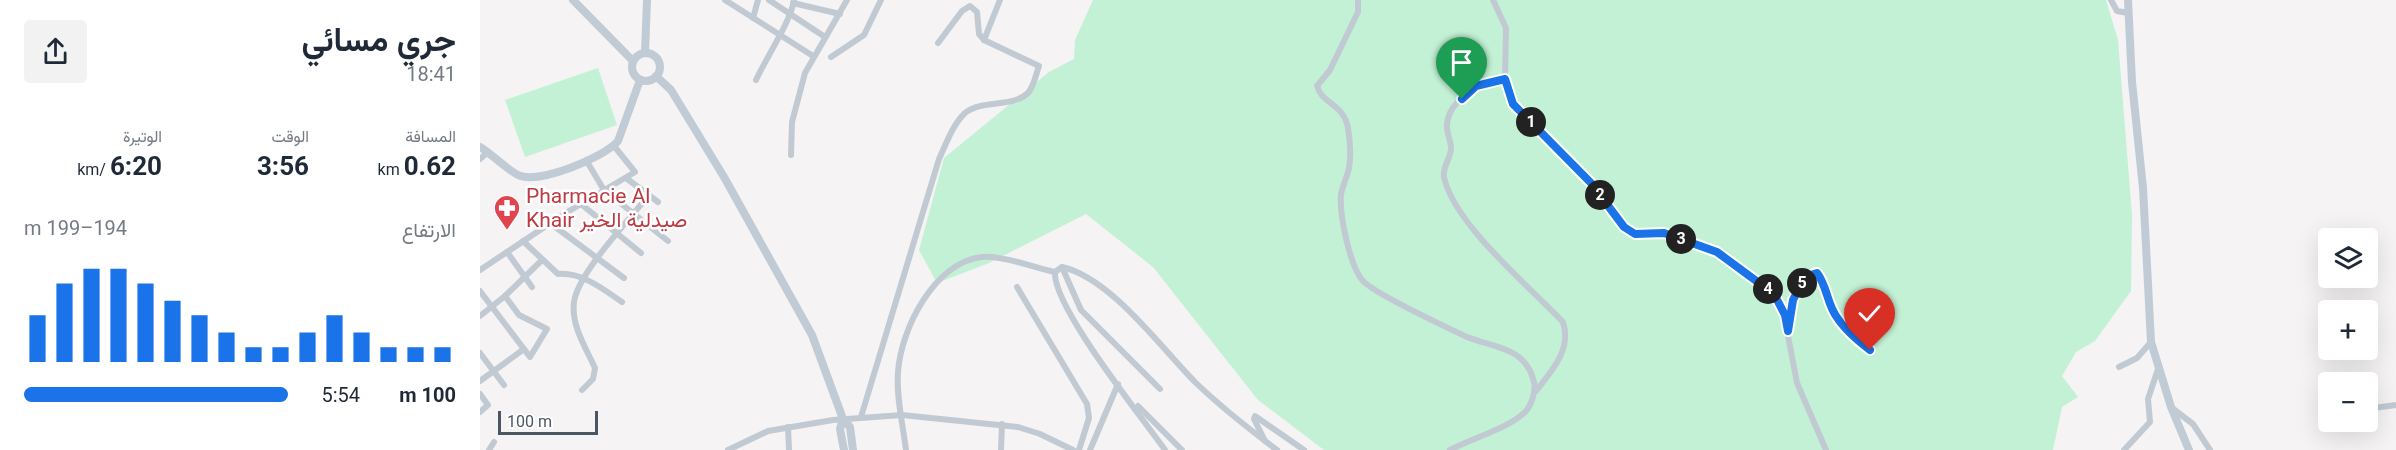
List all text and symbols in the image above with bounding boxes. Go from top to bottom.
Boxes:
button: share [24,20,87,83]
text: جري مسائي [301,20,456,59]
pin [1436,37,1487,99]
icon: arrive [1445,46,1478,79]
text: 18:41 [406,62,456,86]
pin: 1 [1516,107,1546,137]
text: 1 [1526,112,1536,131]
text: الوتيرة [123,127,162,146]
text: الوقت [271,127,309,146]
text: المسافة [405,127,456,146]
text: 6:20 [110,151,162,181]
text: 3:56 [257,151,309,181]
text: 0.62 [404,151,456,181]
text: /km [77,160,110,179]
text: km [378,160,404,179]
pin: 2 [1585,180,1615,210]
place label: Pharmacie Al Khair صيدلية الخير [526,184,687,233]
text: 2 [1595,185,1605,204]
pharmacy icon: Pharmacie Al Khair صيدلية الخير [492,193,522,231]
text: 194–199 m [24,216,127,240]
text: الارتفاع [402,218,456,242]
pin: 3 [1666,224,1696,254]
map controls [2318,228,2378,432]
button: layers [2318,228,2378,288]
text: 3 [1676,229,1686,248]
pin: 5 [1787,268,1817,298]
text: 5 [1797,273,1807,292]
pin: 4 [1753,274,1783,304]
text: 4 [1763,279,1773,298]
pin [1844,288,1895,350]
icon: check [1853,297,1886,330]
button: + [2318,300,2378,360]
button: − [2318,372,2378,432]
text: 5:54 [321,383,360,407]
text: 100 m [399,383,456,407]
scale bar [498,408,598,436]
text: 100 m [507,412,552,431]

